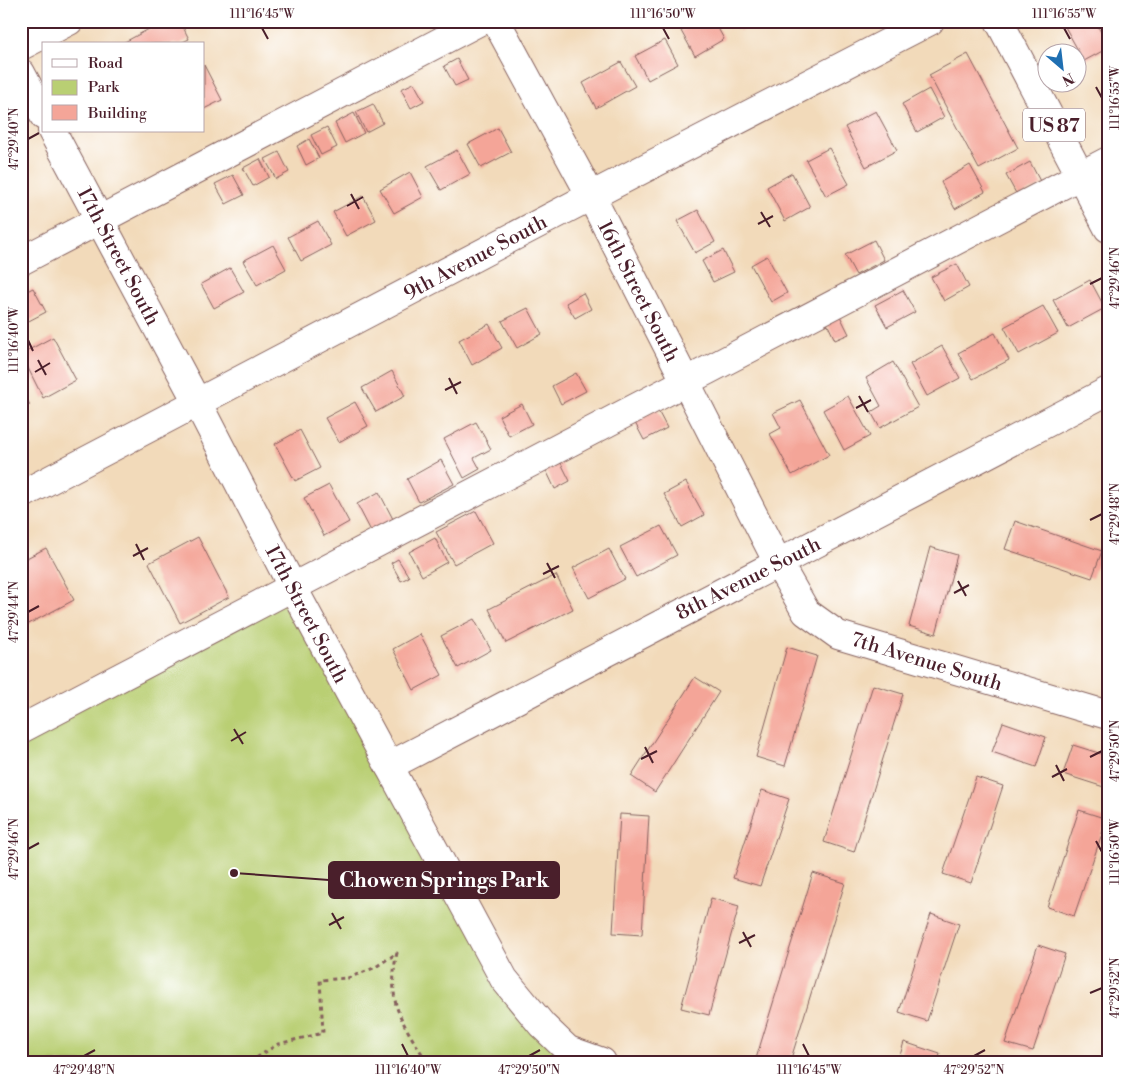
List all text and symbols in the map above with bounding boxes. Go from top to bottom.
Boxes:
text: 111°16'45"W [230,7,295,22]
text: 111°16'50"W [630,7,697,22]
text: 111°16'55"W [1032,7,1097,22]
legend [42,42,205,132]
north arrow [1036,42,1086,92]
text: Road [88,54,123,73]
text: 111°16'55"W [1108,65,1123,130]
text: N [1059,68,1077,89]
text: Park [88,78,120,97]
text: Building [87,104,147,123]
text: 47°29'40"N [7,108,22,170]
road number: US 87 [1023,108,1085,142]
street label: 17th Street South [71,183,165,330]
street label: 9th Avenue South [400,210,552,307]
street label: 16th Street South [591,217,684,367]
text: 47°29'46"N [1108,247,1123,309]
text: 111°16'40"W [7,306,22,373]
text: 47°29'48"N [1108,483,1123,545]
street label: 8th Avenue South [672,532,825,627]
street label: 17th Street South [259,541,353,688]
text: 47°29'44"N [7,581,22,643]
street label: 7th Avenue South [848,628,1005,697]
text: 47°29'50"N [1108,720,1123,782]
text: 47°29'46"N [7,818,22,880]
text: 111°16'50"W [1108,818,1123,885]
callout: Chowen Springs Park [329,862,559,898]
text: Chowen Springs Park [339,868,550,894]
text: 47°29'52"N [1108,957,1123,1019]
text: 47°29'48"N [53,1063,115,1078]
text: 111°16'40"W [375,1063,442,1078]
text: 47°29'50"N [498,1063,560,1078]
text: 111°16'45"W [777,1063,842,1078]
text: 47°29'52"N [944,1063,1005,1078]

